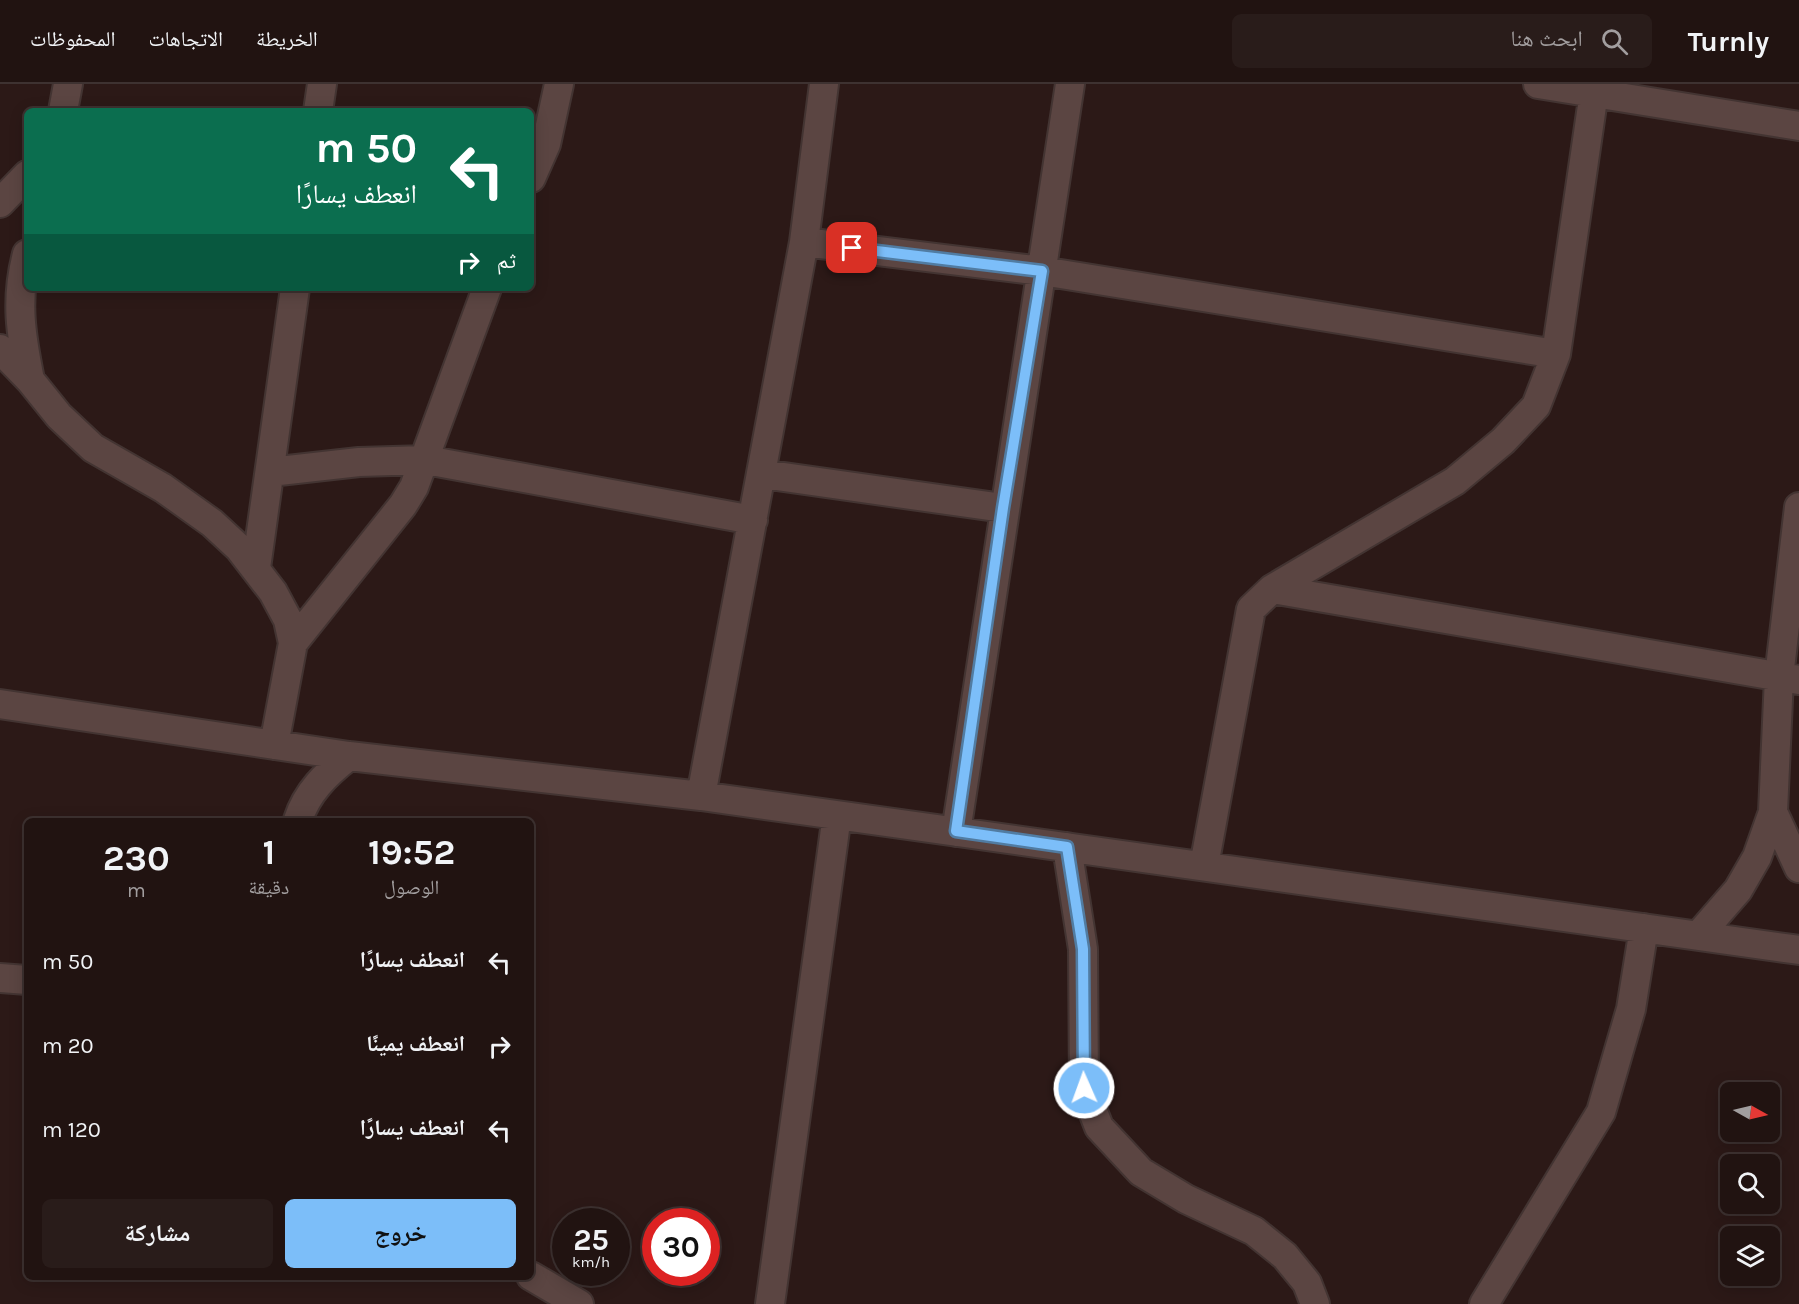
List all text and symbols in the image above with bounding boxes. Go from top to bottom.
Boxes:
search box [1232,14,1652,68]
icon: search [1598,25,1631,58]
text: Turnly [1688,25,1769,58]
text: ابحث هنا [1511,26,1583,52]
text: المحفوظات [30,27,115,51]
text: الاتجاهات [148,27,223,51]
text: الخريطة [256,27,318,51]
text: 50 m [315,123,417,173]
icon: left [438,132,516,210]
text: انعطف يسارًا [296,178,417,210]
pin [826,222,877,273]
icon: arrive [835,231,868,264]
icon: right [452,246,485,279]
text: ثم [497,248,516,274]
text: 1 [262,831,275,873]
text: 19:52 [368,831,455,873]
text: 230 [103,837,170,879]
text: دقيقة [249,876,289,899]
text: الوصول [384,876,439,899]
text: m [127,879,146,902]
icon: left [483,946,516,979]
text: انعطف يسارًا [360,947,465,973]
text: 50 m [42,949,93,975]
icon: right [483,1030,516,1063]
text: انعطف يمينًا [366,1031,465,1057]
text: 20 m [42,1033,94,1059]
position arrow [1052,1056,1116,1120]
north arrow [1720,1082,1780,1142]
map controls [1720,1082,1780,1286]
icon: left [483,1114,516,1147]
text: انعطف يسارًا [360,1115,465,1141]
text: 120 m [42,1117,101,1143]
button: search [1720,1154,1780,1214]
button: مشاركة [42,1199,273,1268]
button: خروج [285,1199,516,1268]
speed limit sign: 30 [642,1208,720,1286]
text: 25 [573,1222,609,1258]
button: layers [1720,1226,1780,1286]
text: km/h [572,1253,610,1271]

